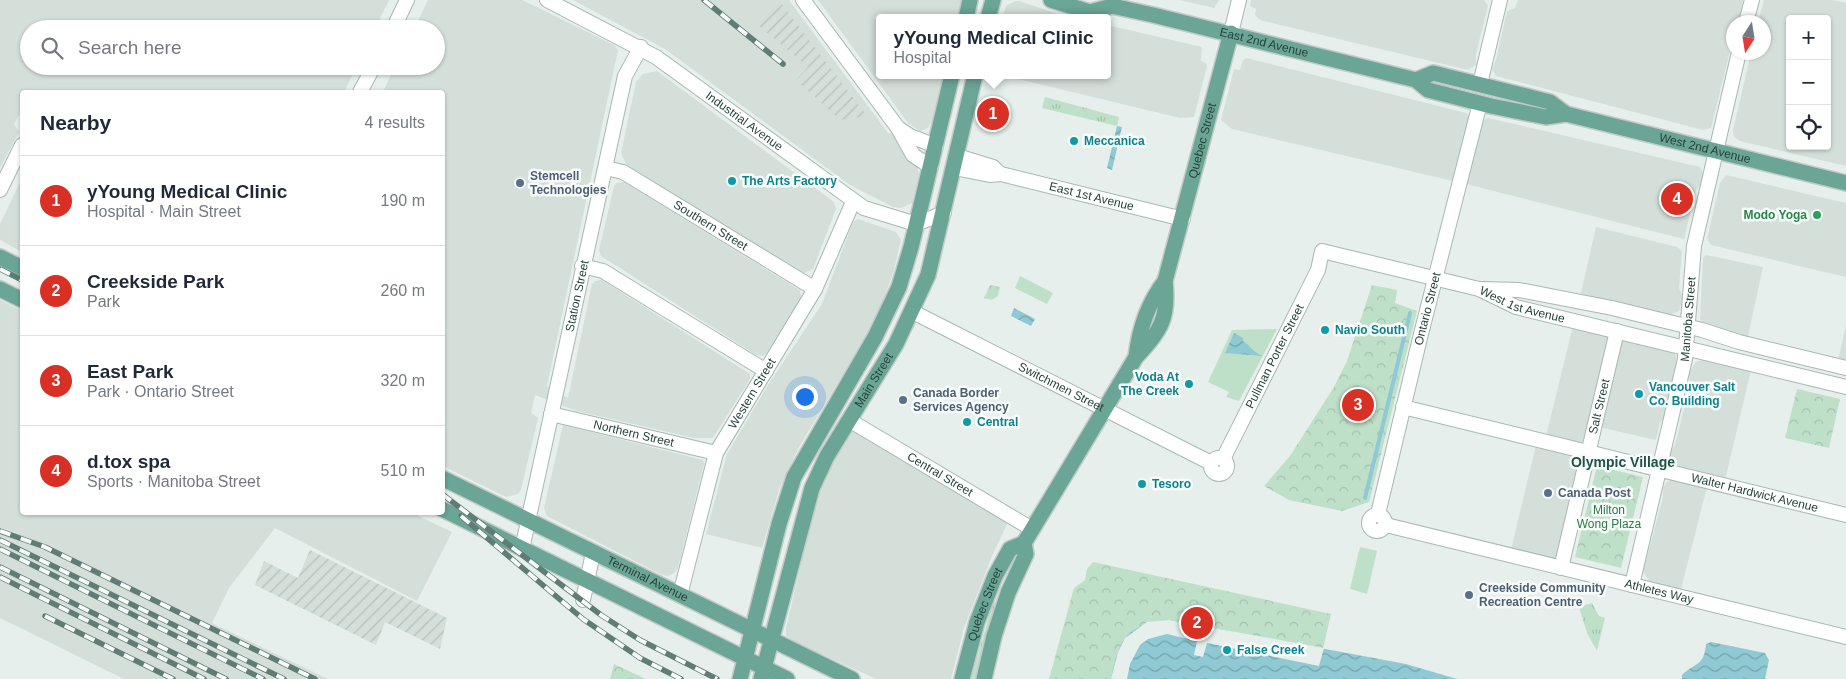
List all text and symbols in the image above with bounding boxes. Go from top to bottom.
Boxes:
popup [876,14,1111,79]
north arrow [1726,15,1771,60]
map controls [1786,15,1831,150]
button: + [1786,15,1831,60]
search box [20,20,445,75]
street label: East 2nd Avenue [1218,25,1310,60]
text: yYoung Medical Clinic [893,27,1094,48]
icon: search [38,34,66,62]
text: Search here [78,37,182,58]
text: Hospital [893,49,951,66]
button: − [1786,60,1831,105]
street label: Industrial Avenue [703,88,786,154]
pin: 1 [977,95,1009,133]
street label: Quebec Street [1186,101,1219,180]
button: locate [1786,105,1831,150]
text: Nearby [40,111,111,134]
text: 4 results [365,114,425,131]
street label: West 2nd Avenue [1658,130,1752,166]
place label: Meccanica [1084,134,1145,148]
marker: Meccanica [1068,135,1080,147]
place label: Stemcell Technologies [530,169,607,197]
place label: The Arts Factory [742,174,837,188]
marker: The Arts Factory [726,175,738,187]
marker: Stemcell Technologies [514,177,526,189]
street label: East 1st Avenue [1048,179,1136,214]
pin: 4 [1661,180,1693,218]
text: yYoung Medical Clinic [87,181,287,202]
text: 1 [52,192,60,209]
text: 190 m [381,192,425,209]
street label: Southern Street [671,197,751,254]
text: Hospital · Main Street [87,203,241,220]
place label: Modo Yoga [1743,208,1807,222]
marker: Modo Yoga [1811,209,1823,221]
street label: Station Street [563,258,592,333]
street label: Ontario Street [1411,270,1444,347]
text: Creekside Park [87,271,224,292]
street label: Manitoba Street [1678,276,1699,362]
text: 2 [52,282,60,299]
text: 260 m [381,282,425,299]
street label: West 1st Avenue [1477,283,1567,326]
text: Park [87,293,120,310]
street label: Pullman Porter Street [1243,301,1307,411]
place label: Navio South [1335,323,1405,337]
marker: Navio South [1319,324,1331,336]
street label: Main Street [852,350,896,410]
street label: Western Street [725,355,779,431]
street label: Switchmen Street [1016,360,1107,415]
text: East Park [87,361,174,382]
place label: Voda At The Creek [1121,370,1179,398]
text: 3 [52,372,60,389]
text: 320 m [381,372,425,389]
street label: Salt Street [1586,377,1613,435]
marker: Voda At The Creek [1183,378,1195,390]
place label: Vancouver Salt Co. Building [1649,380,1735,408]
text: Park · Ontario Street [87,383,234,400]
your location [792,384,818,410]
place label: Canada Border Services Agency [913,386,1009,414]
pin: 3 [1342,386,1374,424]
marker: Vancouver Salt Co. Building [1633,388,1645,400]
marker: Canada Border Services Agency [897,394,909,406]
place label: Central [977,415,1018,429]
marker: Central [961,416,973,428]
street label: Northern Street [592,417,676,450]
street label: Central Street [905,449,976,500]
text: d.tox spa [87,451,170,472]
district label: Olympic Village [1571,454,1675,470]
text: 4 [52,462,60,479]
text: 510 m [381,462,425,479]
street label: Walter Hardwick Avenue [1690,471,1820,515]
text: Sports · Manitoba Street [87,473,260,490]
place label: Tesoro [1152,477,1191,491]
marker: Tesoro [1136,478,1148,490]
place label: Canada Post [1558,486,1631,500]
marker: Canada Post [1542,487,1554,499]
park label: Milton Wong Plaza [1577,503,1642,531]
street label: Terminal Avenue [605,553,691,605]
street label: Quebec Street [965,565,1006,643]
street label: Athletes Way [1623,576,1695,607]
place label: Creekside Community Recreation Centre [1479,581,1606,609]
marker: Creekside Community Recreation Centre [1463,589,1475,601]
pin: 2 [1181,604,1213,642]
place label: False Creek [1237,643,1305,657]
marker: False Creek [1221,644,1233,656]

